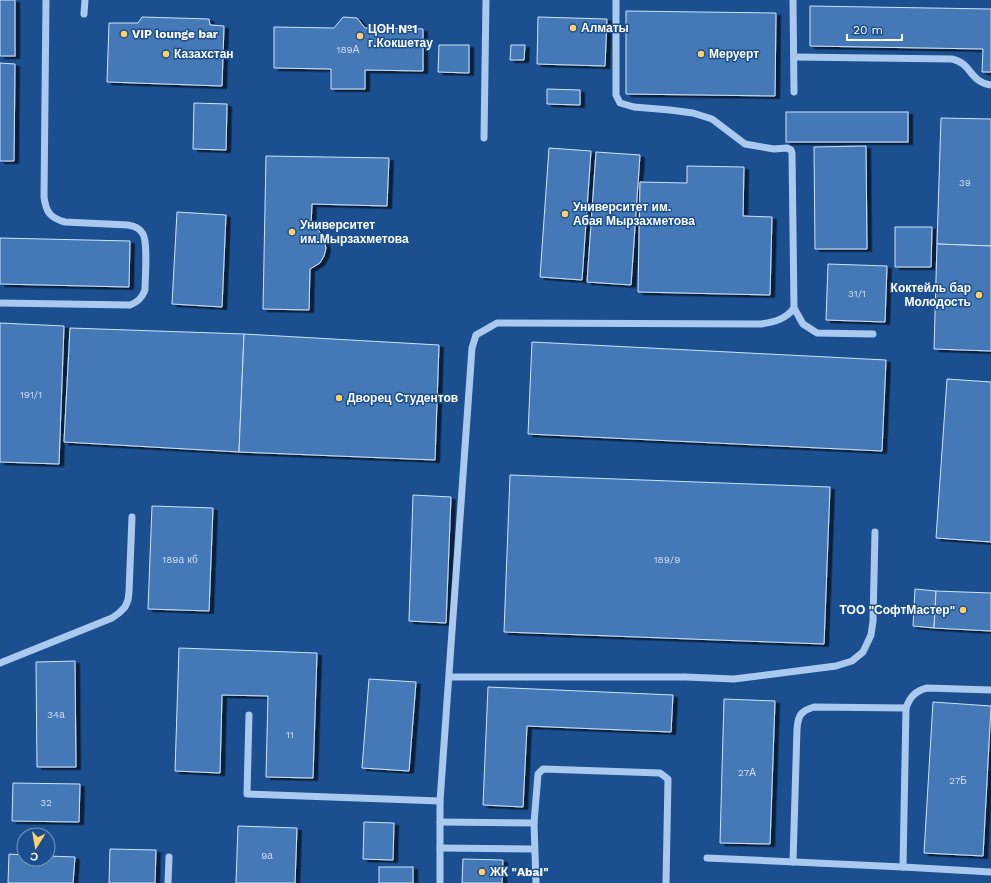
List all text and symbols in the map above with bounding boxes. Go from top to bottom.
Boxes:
scale bar [847,16,902,42]
place label: Алматы [581,21,629,35]
place label: ЦОН №1 г.Кокшетау [368,22,433,50]
marker: Алматы [568,23,578,33]
text: 20 m [853,23,883,37]
place label: VIP lounge bar [132,27,219,41]
marker: VIP lounge bar [119,29,129,39]
marker: ЦОН №1 г.Кокшетау [355,31,365,41]
house number: 189А [337,44,360,55]
place label: Казахстан [174,47,234,61]
place label: Меруерт [709,47,759,61]
marker: Казахстан [161,49,171,59]
marker: Меруерт [696,49,706,59]
house number: 39 [959,177,971,188]
place label: Университет им. Абая Мырзахметова [573,200,695,228]
marker: Университет им. Абая Мырзахметова [560,209,570,219]
place label: Университет им.Мырзахметова [300,218,409,246]
marker: Университет им.Мырзахметова [287,227,297,237]
place label: Коктейль бар Молодость [891,281,971,309]
house number: 31/1 [848,288,866,299]
marker: Коктейль бар Молодость [974,290,984,300]
house number: 191/1 [20,389,42,400]
place label: Дворец Студентов [347,391,458,405]
marker: Дворец Студентов [334,393,344,403]
house number: 189а кб [162,554,198,565]
house number: 189/9 [654,554,680,565]
place label: ТОО "СофтМастер" [840,603,955,617]
marker: ТОО "СофтМастер" [958,605,968,615]
house number: 34а [47,709,65,720]
house number: 11 [286,729,294,740]
house number: 27А [738,767,756,778]
house number: 27Б [949,775,967,786]
house number: 32 [40,797,52,808]
north arrow [16,827,56,867]
text: С [29,849,39,863]
house number: 9а [261,850,273,861]
place label: ЖК "Abai" [489,865,549,879]
marker: ЖК "Abai" [477,867,487,877]

